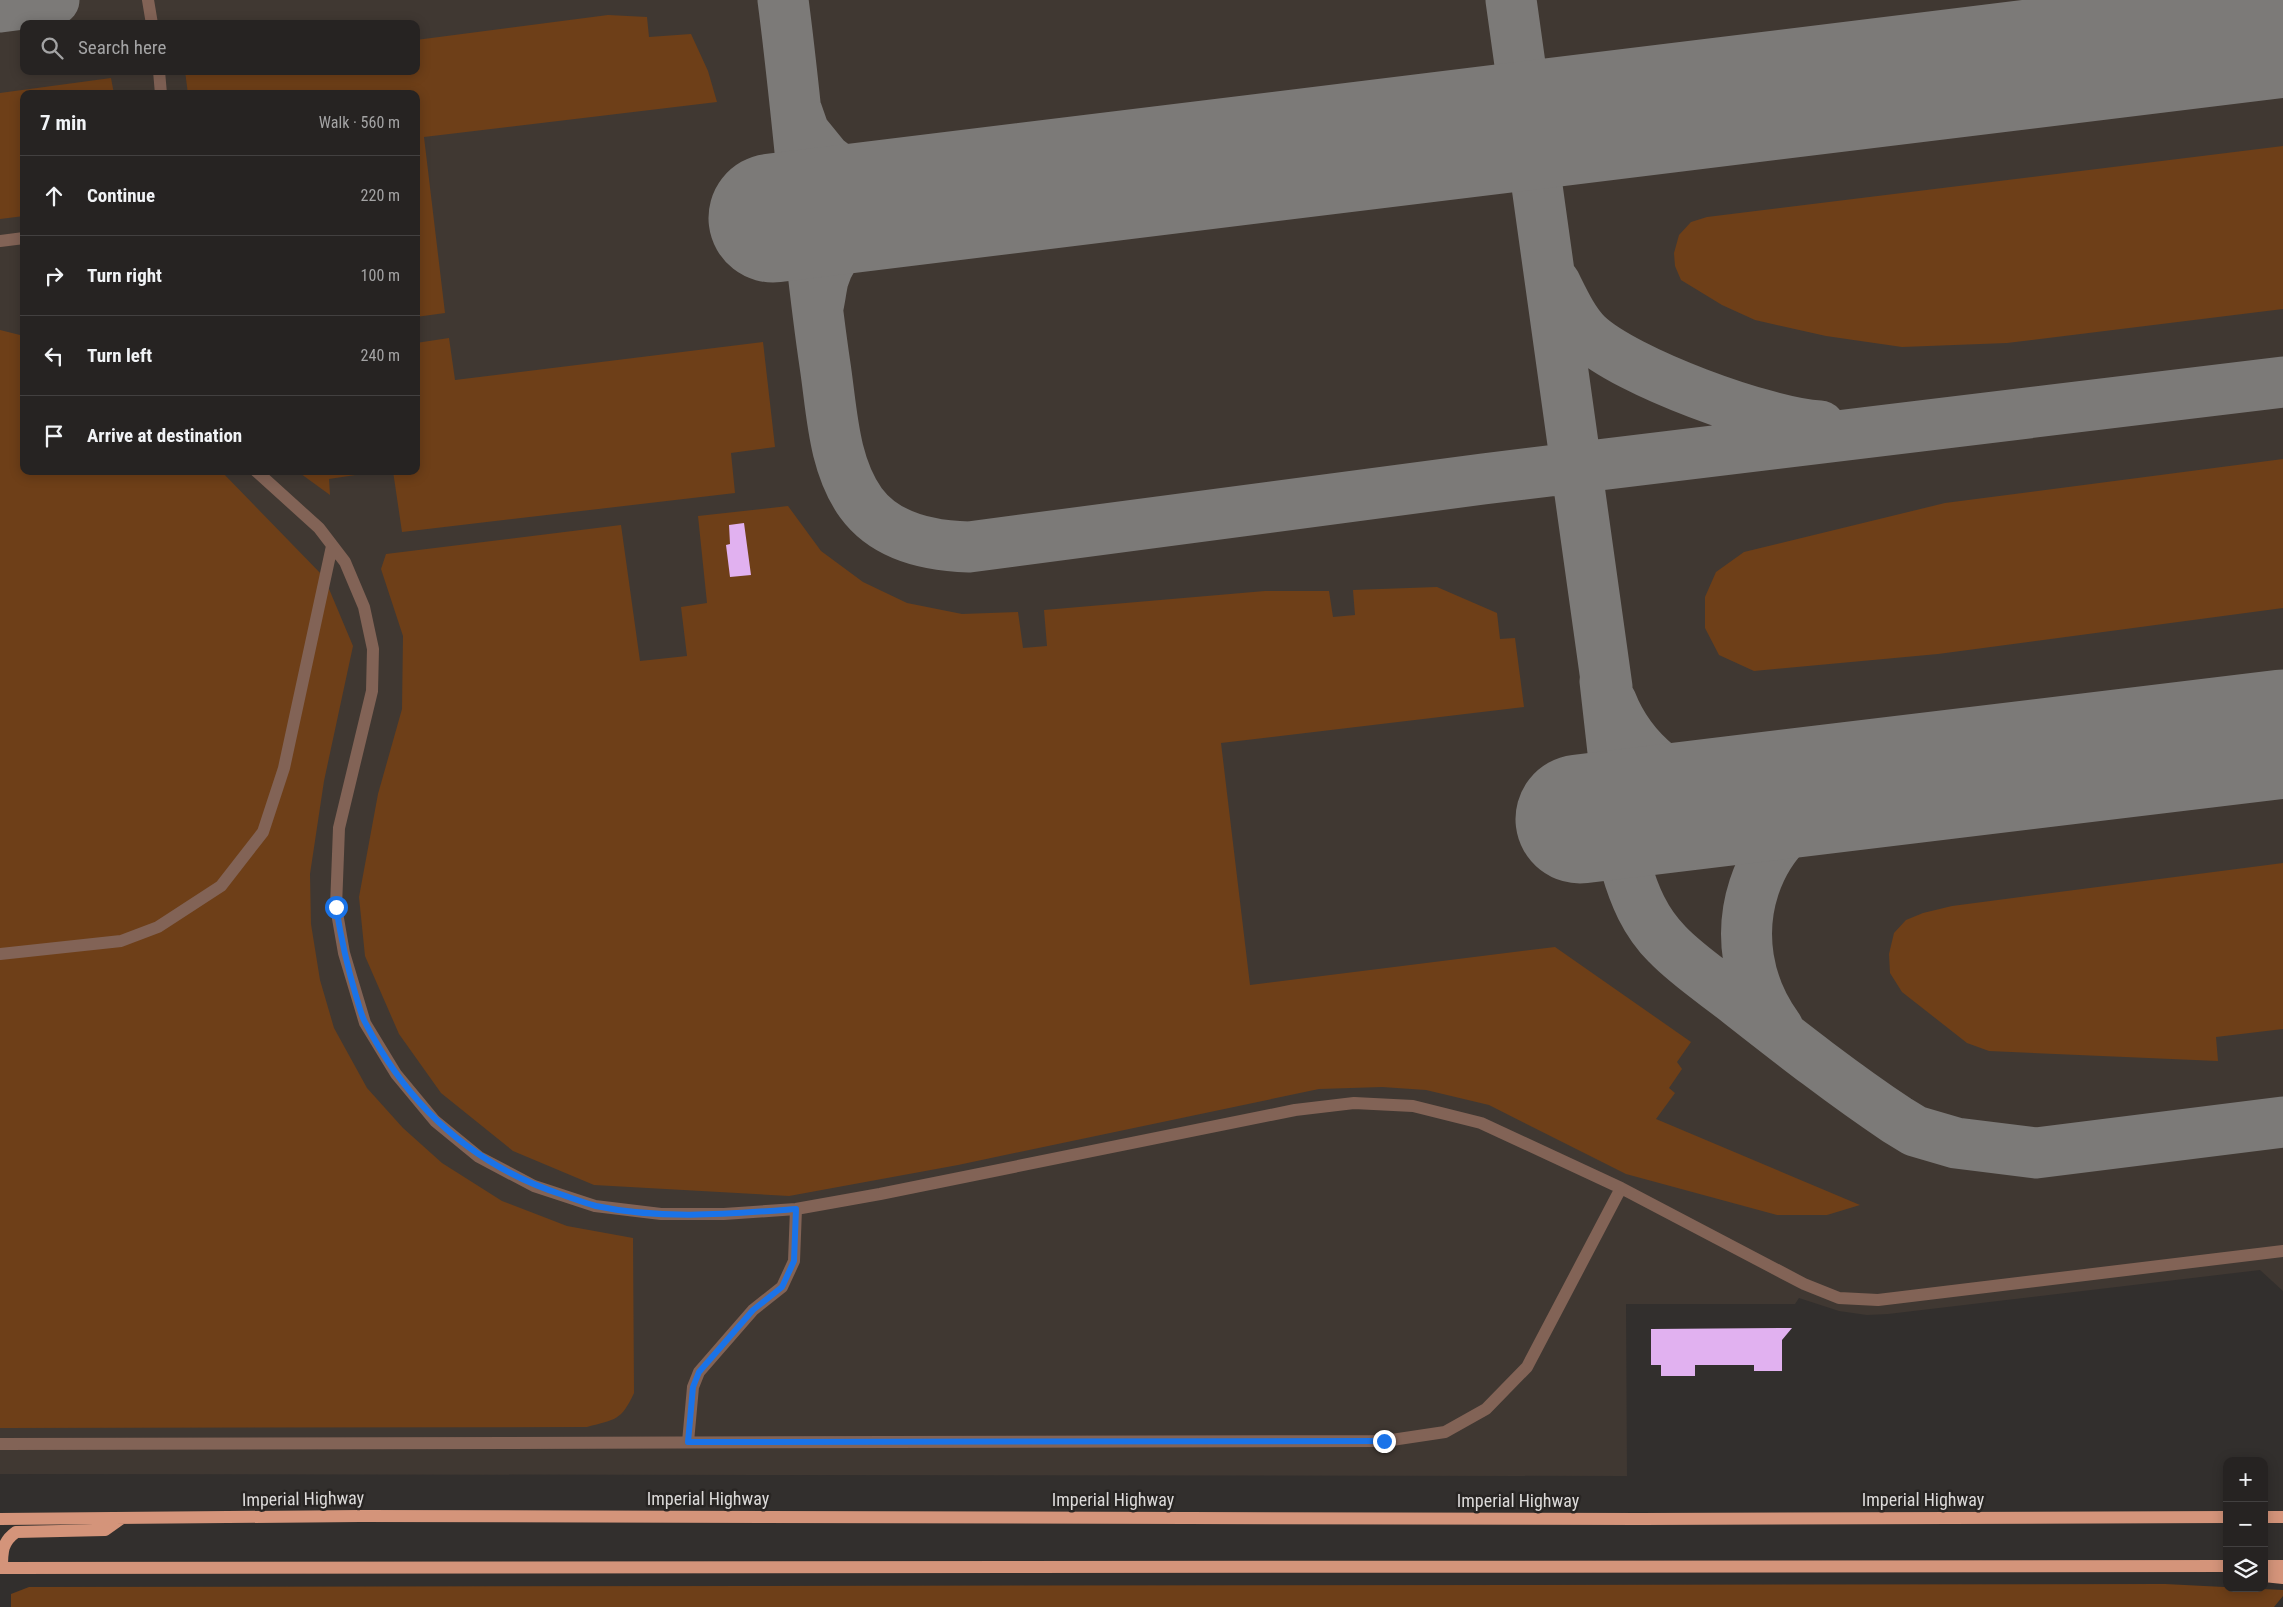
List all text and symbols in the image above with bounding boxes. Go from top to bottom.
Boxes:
search box [20,20,420,75]
icon: search [38,34,66,62]
text: Search here [78,36,166,59]
text: 7 min [40,111,87,135]
text: Walk · 560 m [319,113,400,132]
icon: ahead [40,182,68,210]
text: Continue [87,184,155,207]
text: 220 m [361,186,400,205]
icon: right [40,262,68,290]
text: Turn right [87,264,162,287]
text: 100 m [361,266,400,285]
icon: left [40,342,68,370]
text: Turn left [87,344,152,367]
text: 240 m [361,346,400,365]
icon: arrive [40,422,68,450]
text: Arrive at destination [87,424,242,447]
route start [325,896,348,919]
route end [1373,1430,1396,1453]
map controls [2223,1457,2268,1592]
button: + [2223,1457,2268,1502]
street label: Imperial Highway [242,1487,365,1510]
street label: Imperial Highway [647,1488,770,1509]
street label: Imperial Highway [1052,1489,1175,1510]
street label: Imperial Highway [1862,1489,1985,1510]
street label: Imperial Highway [1457,1490,1580,1511]
button: − [2223,1502,2268,1547]
button: layers [2223,1547,2268,1592]

